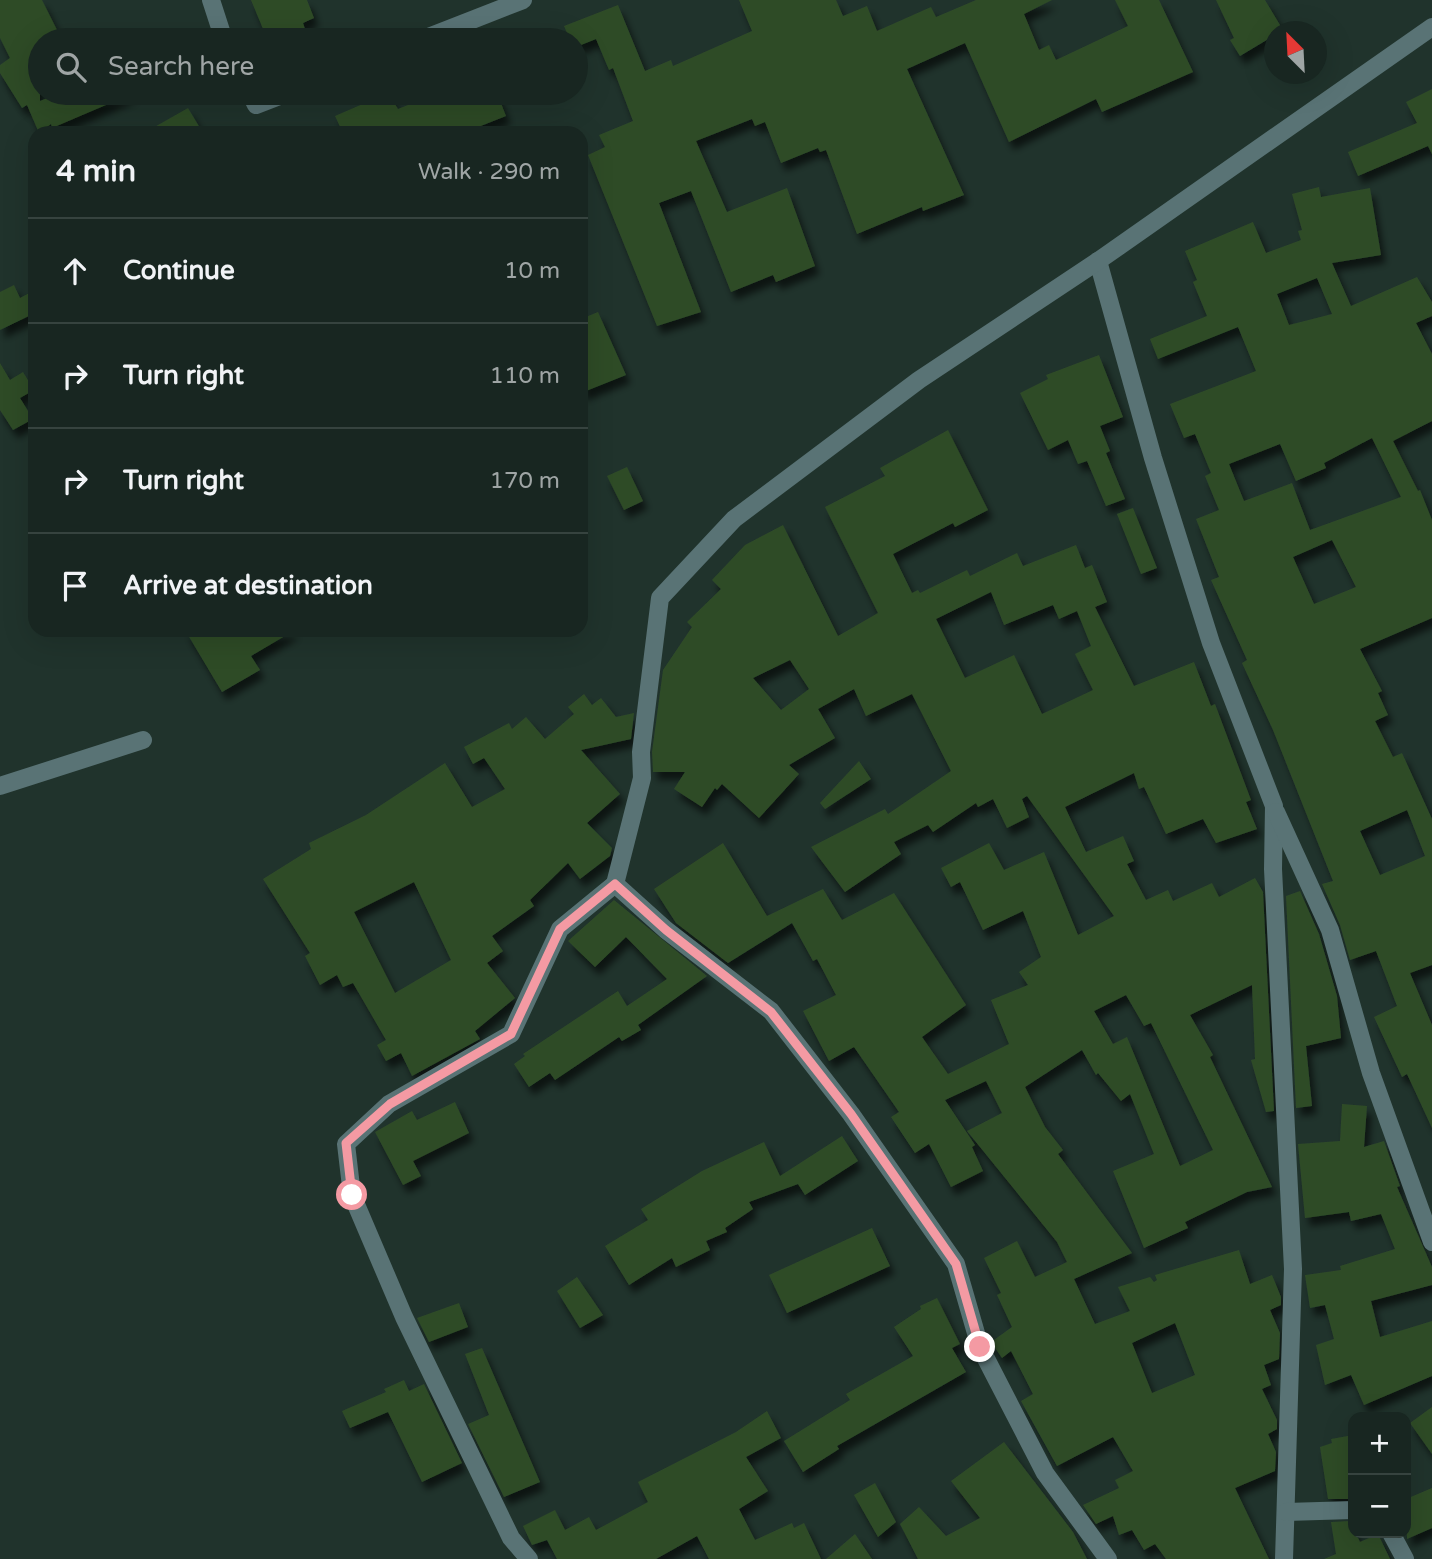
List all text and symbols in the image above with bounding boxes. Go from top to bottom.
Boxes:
north arrow [1264,21,1327,84]
search box [28,28,588,105]
icon: search [52,48,90,86]
text: Search here [108,51,254,82]
text: 4 min [56,153,136,190]
text: Walk · 290 m [418,158,560,186]
icon: ahead [56,252,94,290]
text: Continue [123,255,235,286]
text: 10 m [504,257,560,285]
icon: right [56,357,94,395]
text: Turn right [123,360,244,391]
text: 110 m [490,362,560,390]
icon: right [56,462,94,500]
text: Turn right [123,465,244,496]
text: 170 m [490,467,560,495]
icon: arrive [56,567,94,605]
text: Arrive at destination [123,570,373,601]
route start [336,1179,367,1210]
route end [964,1331,995,1362]
map controls [1348,1412,1411,1538]
button: + [1348,1412,1411,1475]
button: − [1348,1475,1411,1538]

